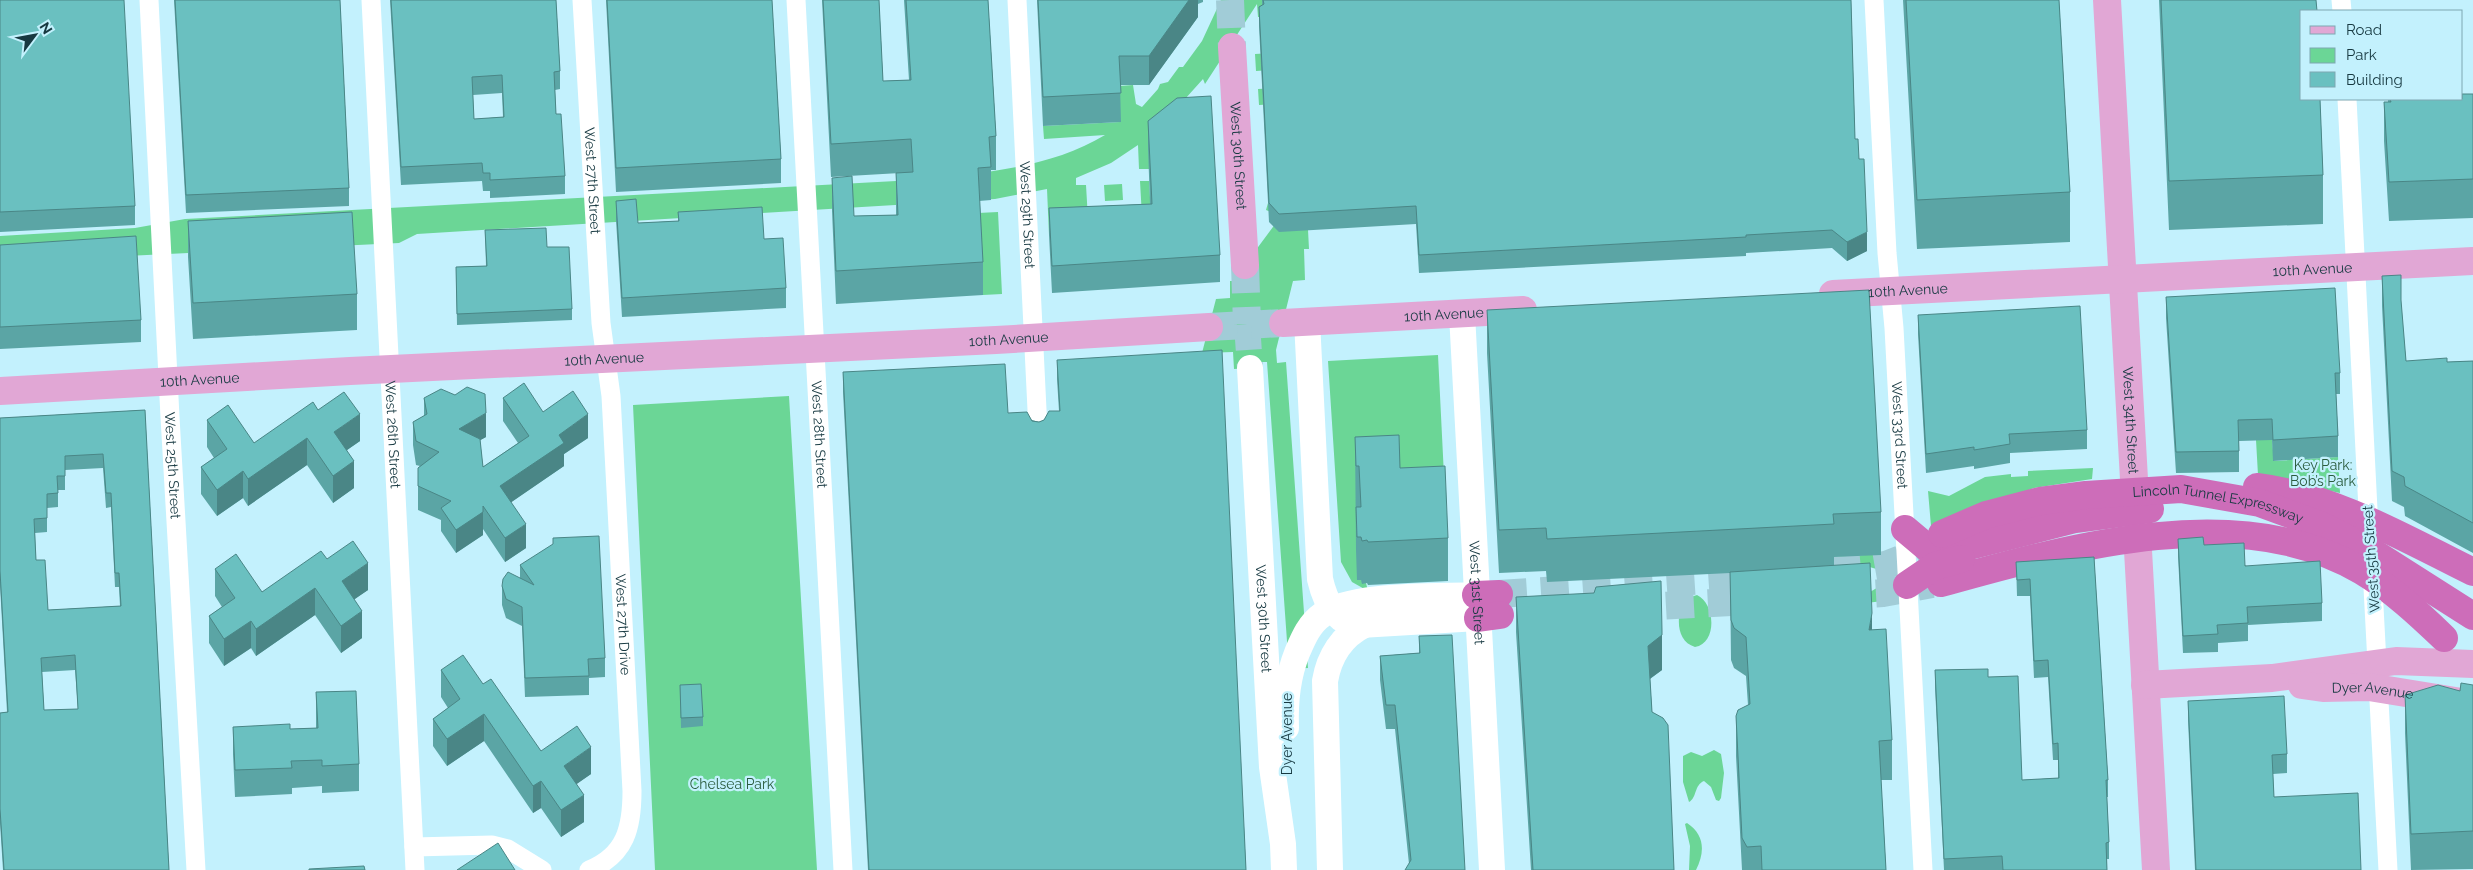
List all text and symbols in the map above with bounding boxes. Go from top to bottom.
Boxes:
north arrow [10,10,60,60]
legend [2300,10,2463,100]
text: N [36,19,56,37]
text: Road [2346,21,2382,39]
text: Park [2346,46,2377,64]
text: Building [2346,71,2403,89]
street label: West 30th Street [1227,101,1250,211]
street label: West 27th Street [581,127,604,235]
street label: West 29th Street [1017,161,1038,269]
street label: 10th Avenue [2272,259,2353,279]
street label: 10th Avenue [1868,280,1948,300]
street label: 10th Avenue [1404,304,1484,324]
street label: 10th Avenue [968,329,1049,349]
street label: 10th Avenue [564,349,644,369]
street label: West 34th Street [2120,366,2142,475]
street label: 10th Avenue [159,369,240,390]
street label: West 26th Street [382,380,404,489]
street label: West 28th Street [809,380,830,489]
street label: West 33rd Street [1889,381,1911,490]
street label: West 25th Street [162,411,184,520]
park label: Key Park: Bob’s Park [2290,457,2357,489]
street label: Lincoln Tunnel Expressway [2132,481,2306,527]
street label: West 35th Street [2359,505,2383,613]
street label: West 31st Street [1466,540,1488,645]
street label: West 30th Street [1253,564,1275,673]
street label: West 27th Drive [612,573,634,676]
street label: Dyer Avenue [2331,678,2415,702]
street label: Dyer Avenue [1279,693,1295,775]
park label: Chelsea Park [690,776,775,792]

